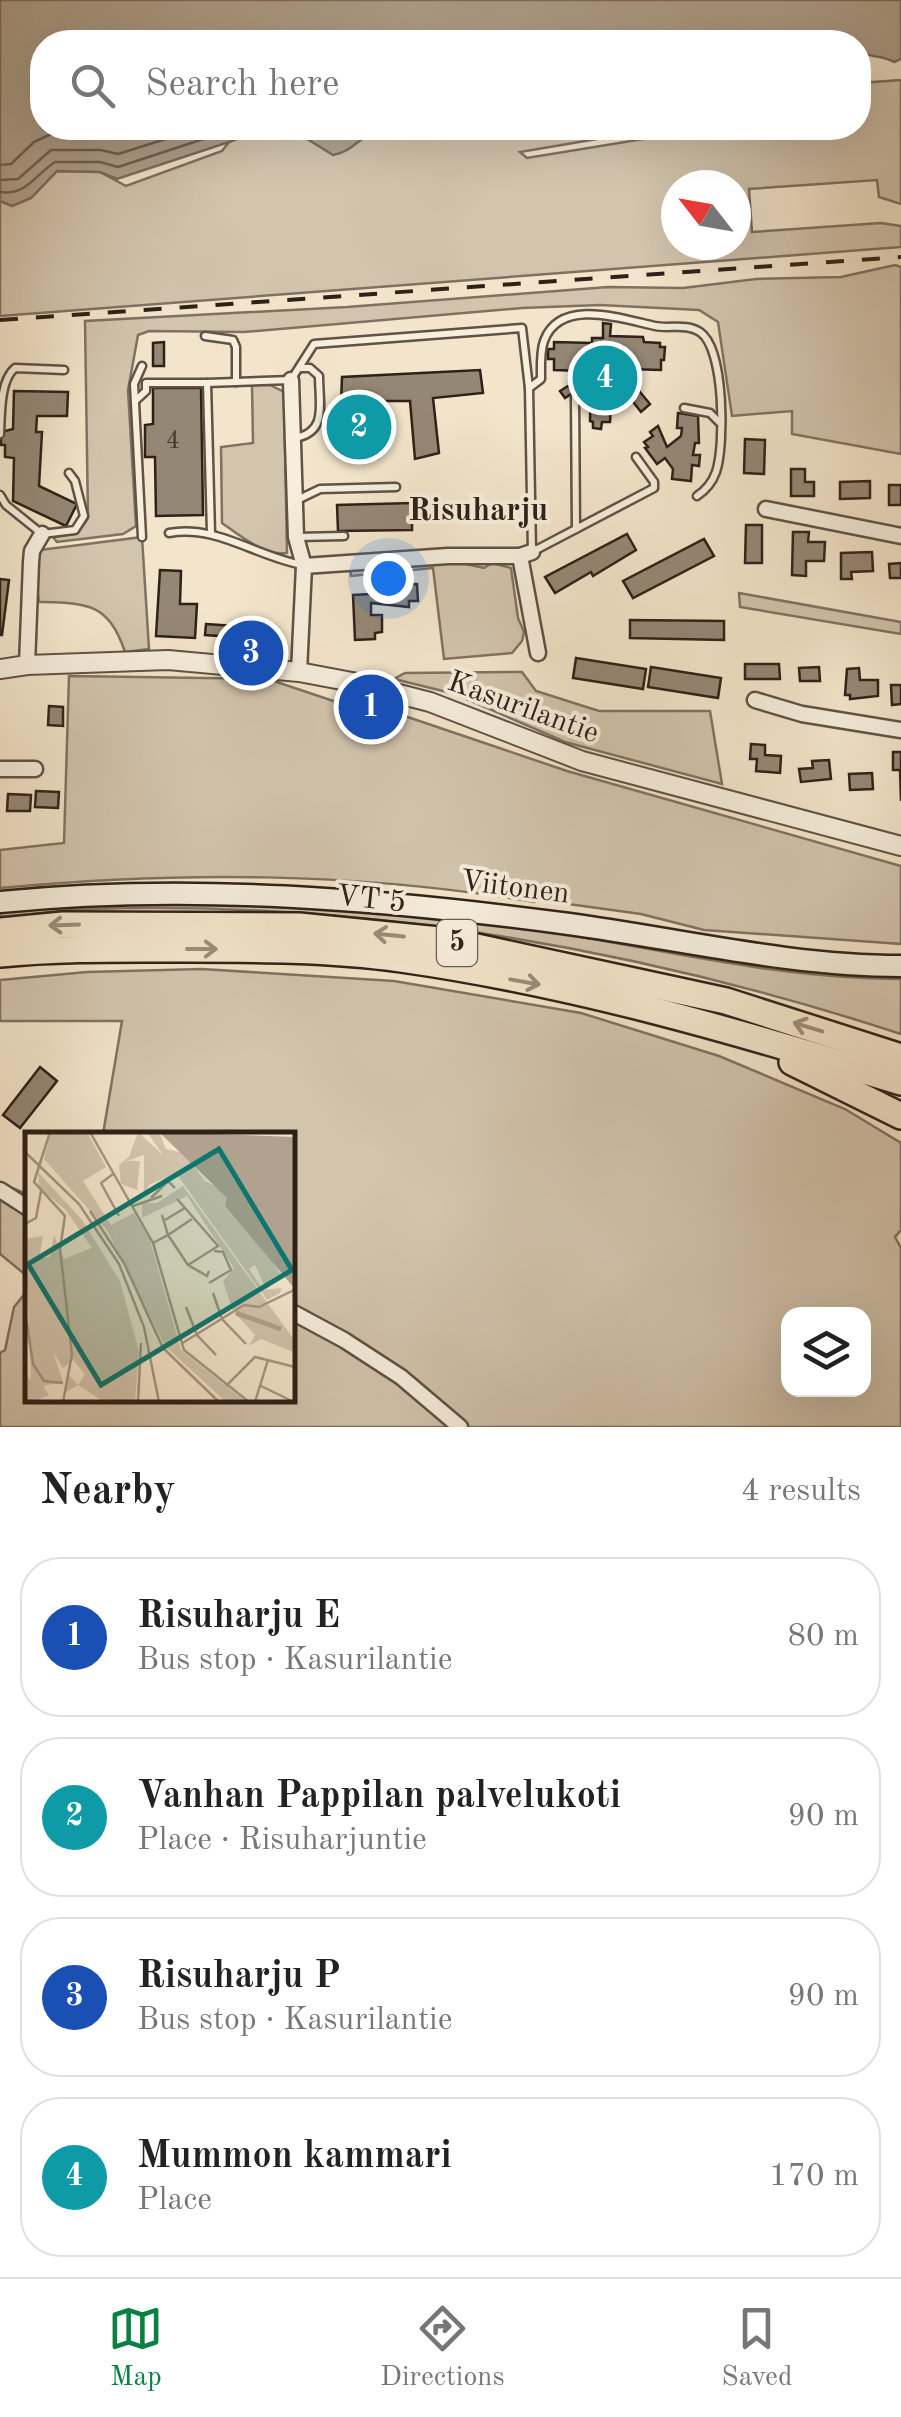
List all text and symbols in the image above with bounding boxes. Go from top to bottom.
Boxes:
search box [30,30,871,140]
icon: search [65,58,120,113]
text: Search here [145,66,340,104]
north arrow [661,170,751,260]
pin: 4 [572,340,638,416]
pin: 2 [326,390,392,464]
house number: 4 [166,429,180,454]
district label: Risuharju [408,496,548,528]
your location [363,553,414,604]
pin: 3 [218,616,284,690]
street label: Kasurilantie [443,667,603,749]
pin: 1 [338,670,404,744]
street label: Viitonen [459,866,571,910]
street label: VT 5 [334,881,408,919]
one-way arrow [49,916,81,935]
road number: 5 [437,920,477,966]
one-way arrow [373,925,406,944]
one-way arrow [186,940,218,958]
one-way arrow [508,973,541,992]
one-way arrow [793,1017,824,1035]
inset map [25,1132,295,1402]
map controls [781,1307,871,1397]
button: layers [781,1307,871,1397]
text: Nearby [40,1471,176,1513]
text: 4 results [741,1476,861,1508]
text: Risuharju E [137,1598,340,1636]
text: 1 [65,1621,84,1653]
text: 80 m [788,1621,859,1653]
text: Bus stop · Kasurilantie [137,1645,452,1677]
text: Vanhan Pappilan palvelukoti [137,1778,621,1816]
text: 2 [65,1801,84,1833]
text: 90 m [788,1801,859,1833]
text: Place · Risuharjuntie [137,1825,427,1857]
text: Risuharju P [137,1958,341,1996]
text: 3 [65,1981,84,2013]
text: 90 m [788,1981,859,2013]
text: Bus stop · Kasurilantie [137,2005,452,2037]
text: Mummon kammari [137,2138,452,2176]
text: 4 [65,2161,84,2193]
text: 170 m [769,2161,859,2193]
text: Place [137,2185,212,2217]
tab: Map [108,2301,163,2396]
tab: Directions [380,2301,505,2396]
tab: Saved [721,2301,793,2396]

